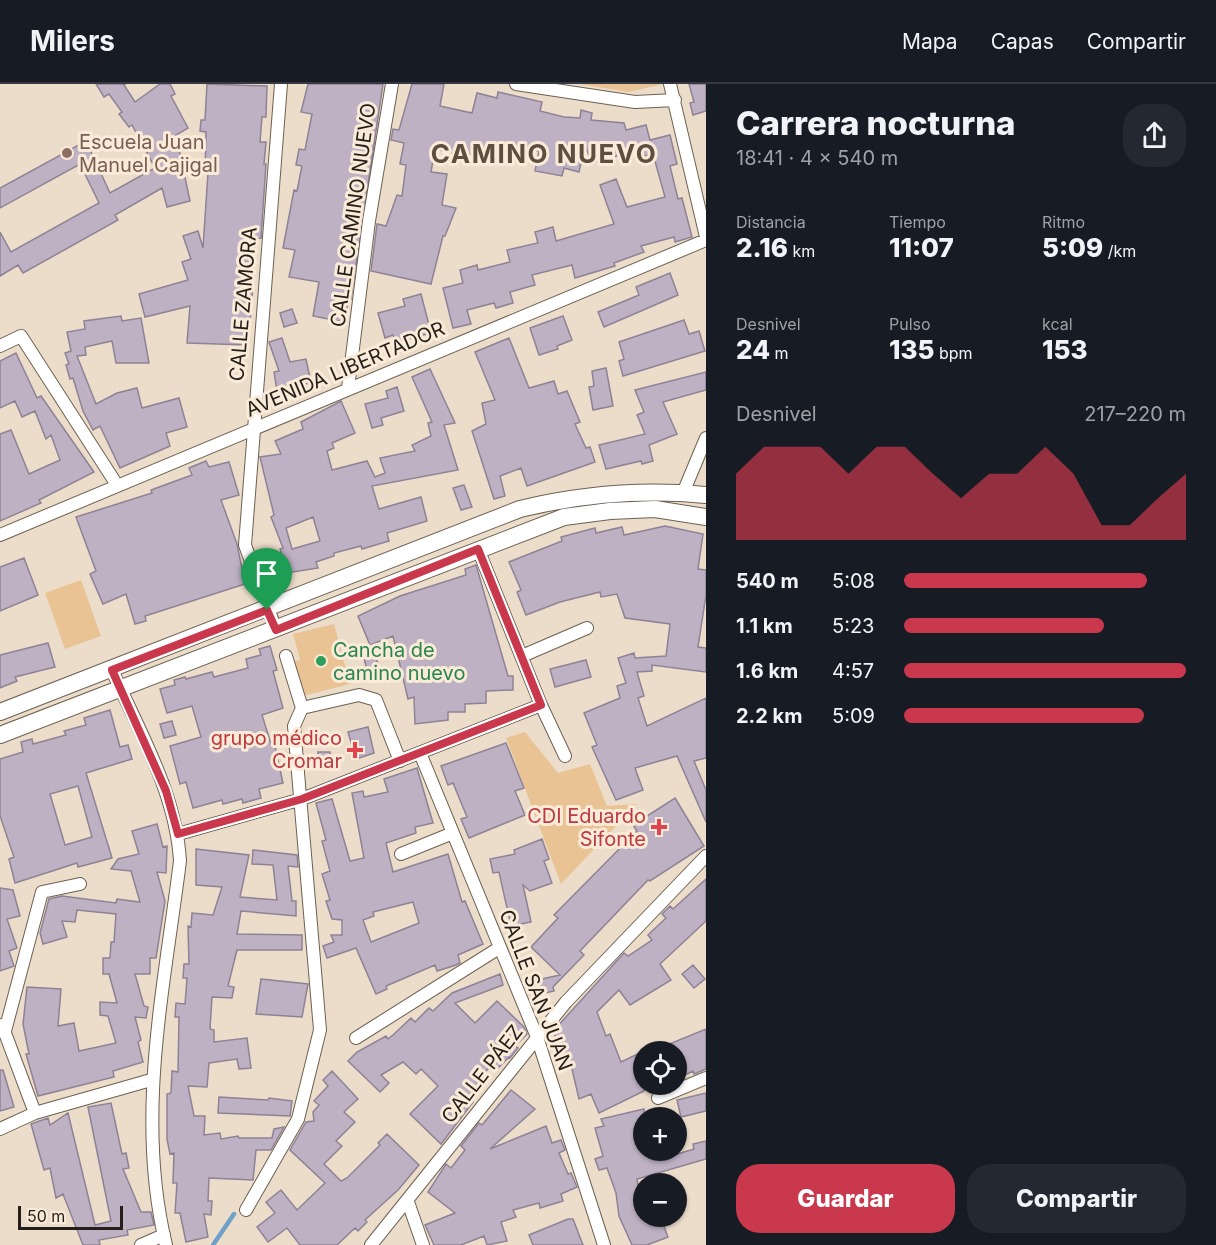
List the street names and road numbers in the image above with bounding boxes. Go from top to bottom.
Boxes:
street label: CALLE CAMINO NUEVO [325,101,381,329]
street label: CALLE ZAMORA [224,226,262,382]
street label: AVENIDA LIBERTADOR [242,316,448,422]
street label: CALLE SAN JUAN [494,906,578,1074]
street label: CALLE PÁEZ [435,1020,528,1128]

